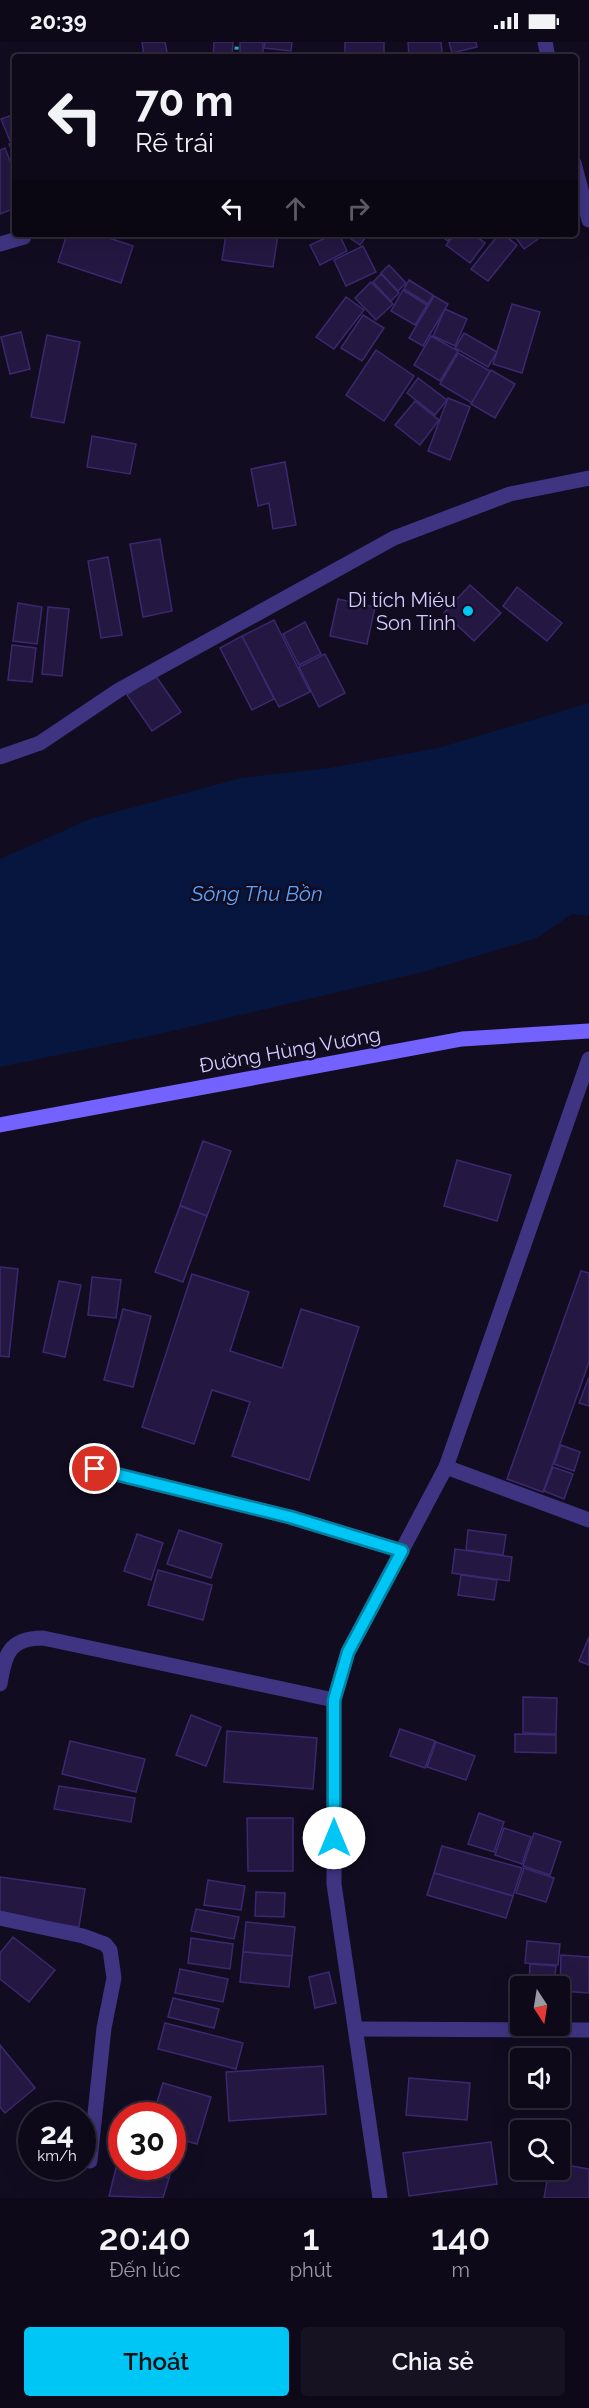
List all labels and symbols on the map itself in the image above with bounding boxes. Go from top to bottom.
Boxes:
place label: Di tích Miéu Son Tinh [348,588,456,635]
marker: Di tích Miéu Son Tinh [461,604,475,618]
water label: Sông Thu Bồn [190,881,323,906]
street label: Đường Hùng Vương [197,1022,383,1078]
pin [69,1443,120,1494]
position arrow [302,1806,366,1870]
north arrow [510,1976,570,2036]
speed limit sign: 30 [108,2102,186,2180]

